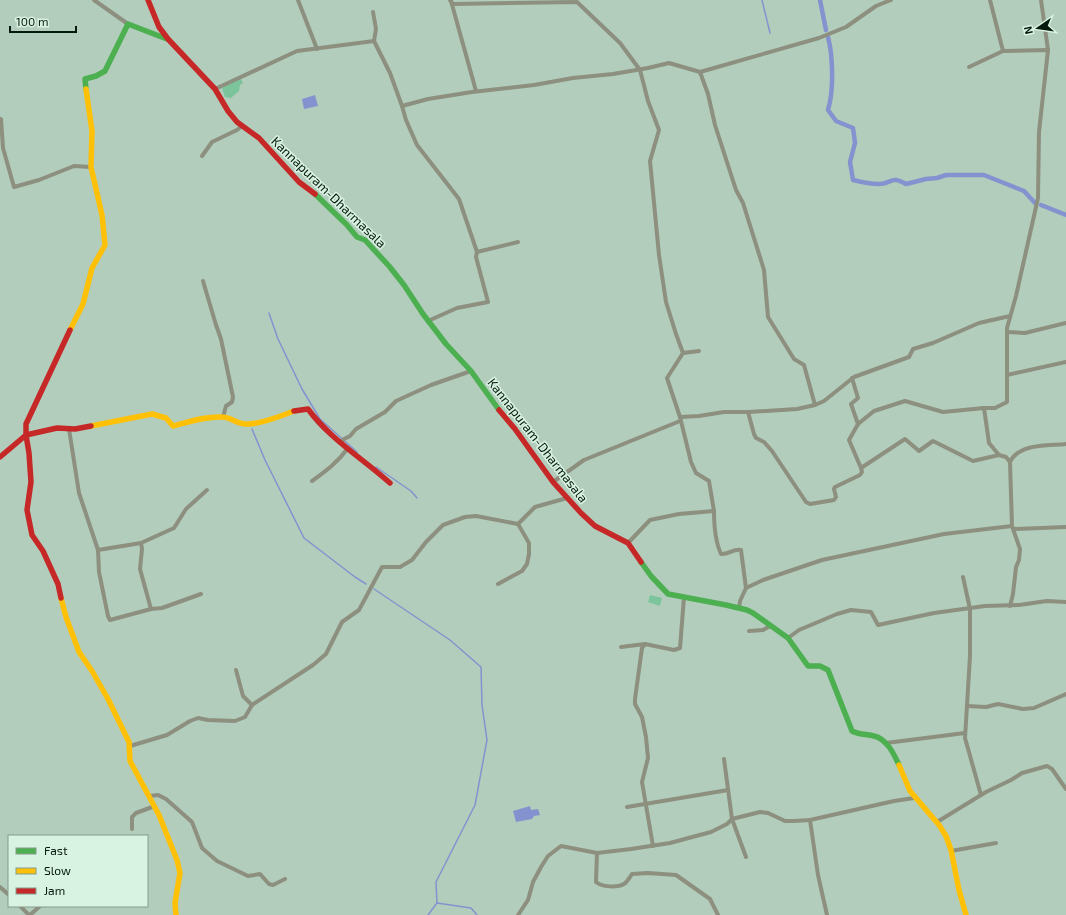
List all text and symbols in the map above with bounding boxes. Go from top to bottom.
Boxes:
scale bar [10,8,76,34]
north arrow [1018,8,1058,48]
text: 100 m [16,14,48,28]
text: N [1021,25,1035,36]
street label: Kannapuram-Dharmasala [268,133,390,251]
street label: Kannapuram-Dharmasala [484,375,592,505]
legend [8,835,148,907]
text: Fast [44,843,68,857]
text: Slow [44,863,71,877]
text: Jam [44,883,65,897]

